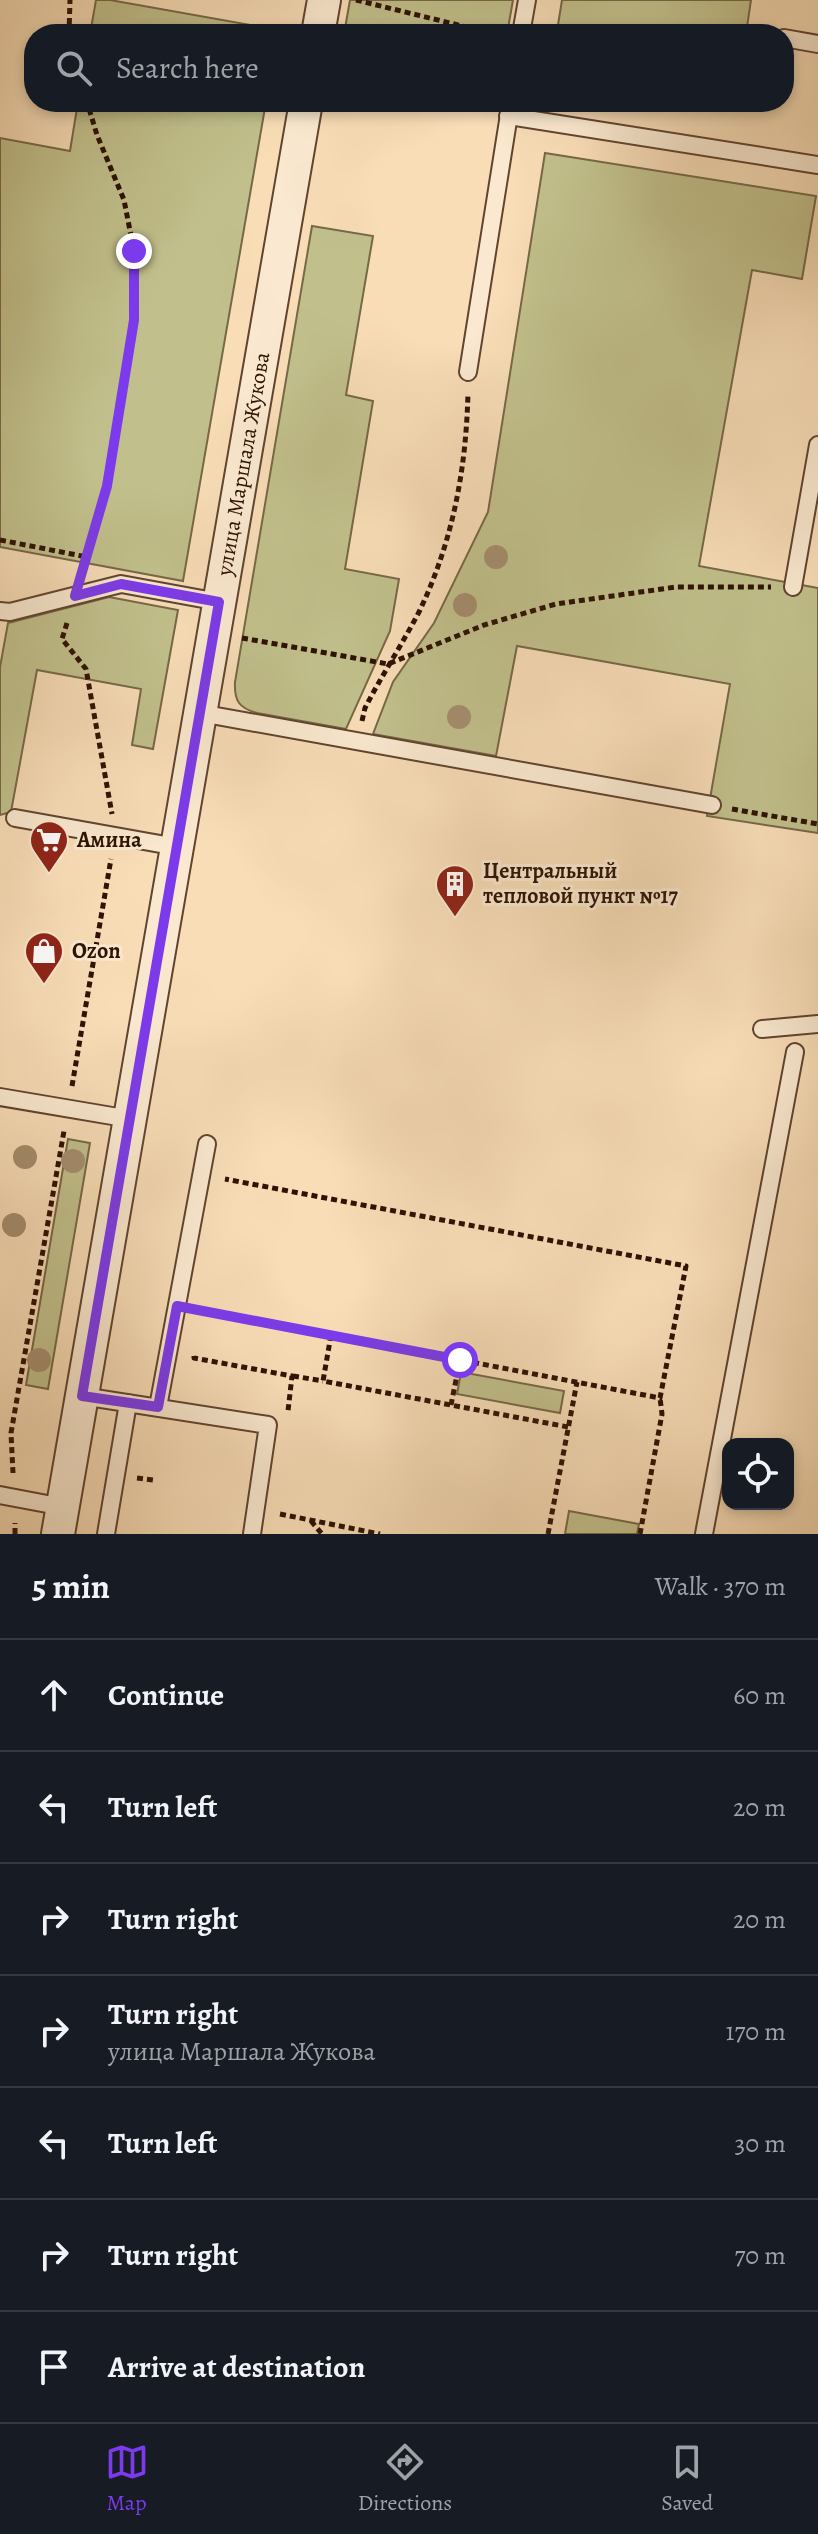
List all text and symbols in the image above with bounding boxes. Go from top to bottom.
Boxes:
search box [24,24,794,112]
icon: search [52,46,96,90]
text: Search here [116,48,259,88]
route end [116,233,152,269]
street label: улица Маршала Жукова [209,349,278,579]
supermarket icon: Амина [28,819,70,874]
place label: Амина [76,825,142,855]
place label: Центральный тепловой пункт №17 [483,856,678,911]
building icon: Центральный тепловой пункт №17 [434,863,476,918]
shop icon: Ozon [23,930,65,985]
place label: Ozon [72,936,121,966]
route start [442,1342,478,1378]
map controls [722,1438,794,1510]
button: locate [722,1438,794,1510]
text: 5 min [32,1563,110,1610]
text: Walk · 370 m [655,1569,786,1604]
icon: ahead [32,1673,76,1717]
text: Continue [108,1675,224,1715]
text: 60 m [733,1678,786,1713]
icon: left [32,1785,76,1829]
text: Turn left [108,1787,217,1827]
text: 20 m [733,1790,786,1825]
icon: right [32,1897,76,1941]
text: Turn right [108,1899,238,1939]
text: 20 m [733,1902,786,1937]
text: Turn right [108,1994,238,2034]
icon: right [32,2009,76,2053]
text: 170 m [726,2014,786,2049]
text: улица Маршала Жукова [108,2034,375,2069]
icon: left [32,2121,76,2165]
text: Turn left [108,2123,217,2163]
text: 30 m [735,2126,786,2161]
icon: right [32,2233,76,2277]
text: Turn right [108,2235,238,2275]
text: 70 m [734,2238,786,2273]
icon: arrive [32,2345,76,2389]
text: Arrive at destination [108,2347,365,2387]
tab: Map [105,2440,149,2518]
tab: Directions [358,2440,452,2518]
tab: Saved [661,2440,713,2518]

